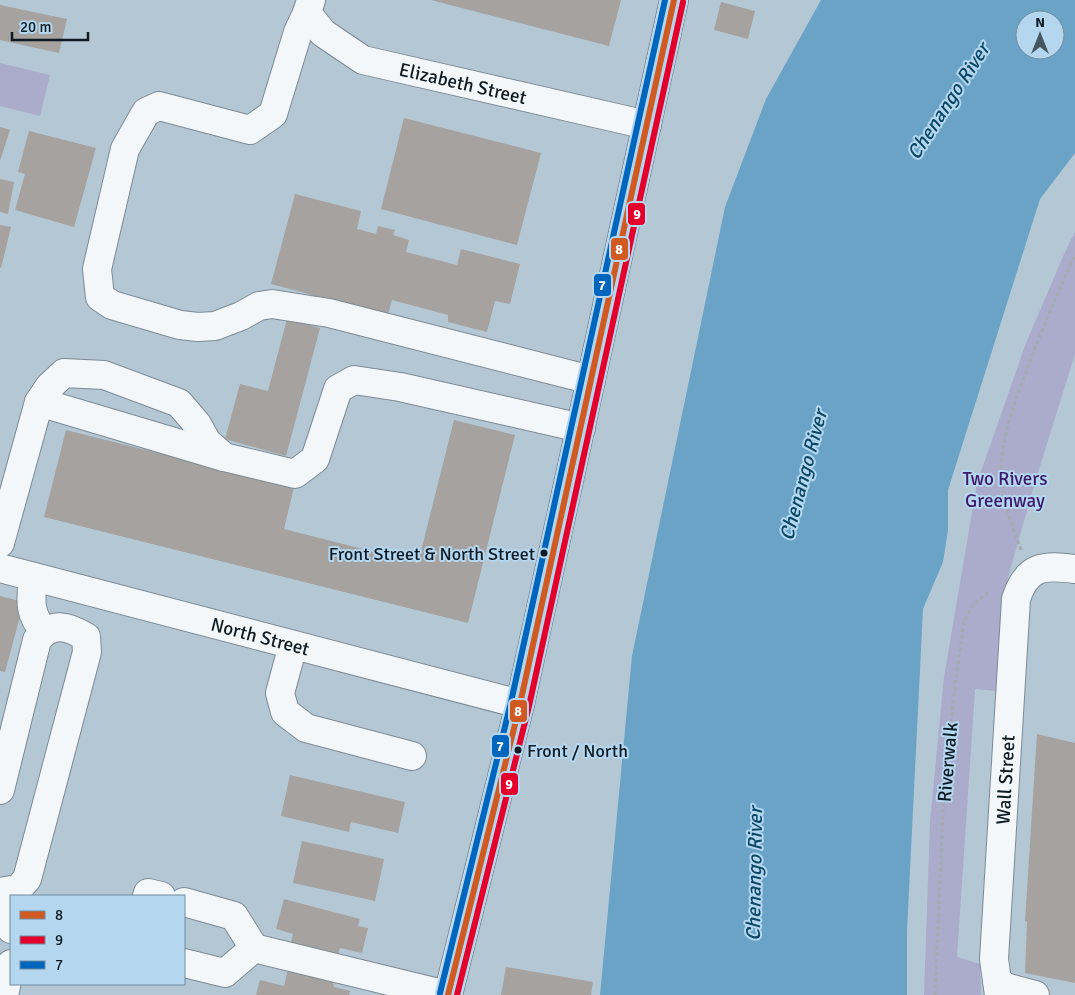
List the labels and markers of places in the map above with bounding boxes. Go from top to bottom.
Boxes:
place label: Front Street & North Street [329,543,535,565]
marker: Front Street & North Street [539,548,549,558]
place label: Front / North [527,740,628,762]
marker: Front / North [513,745,523,755]

